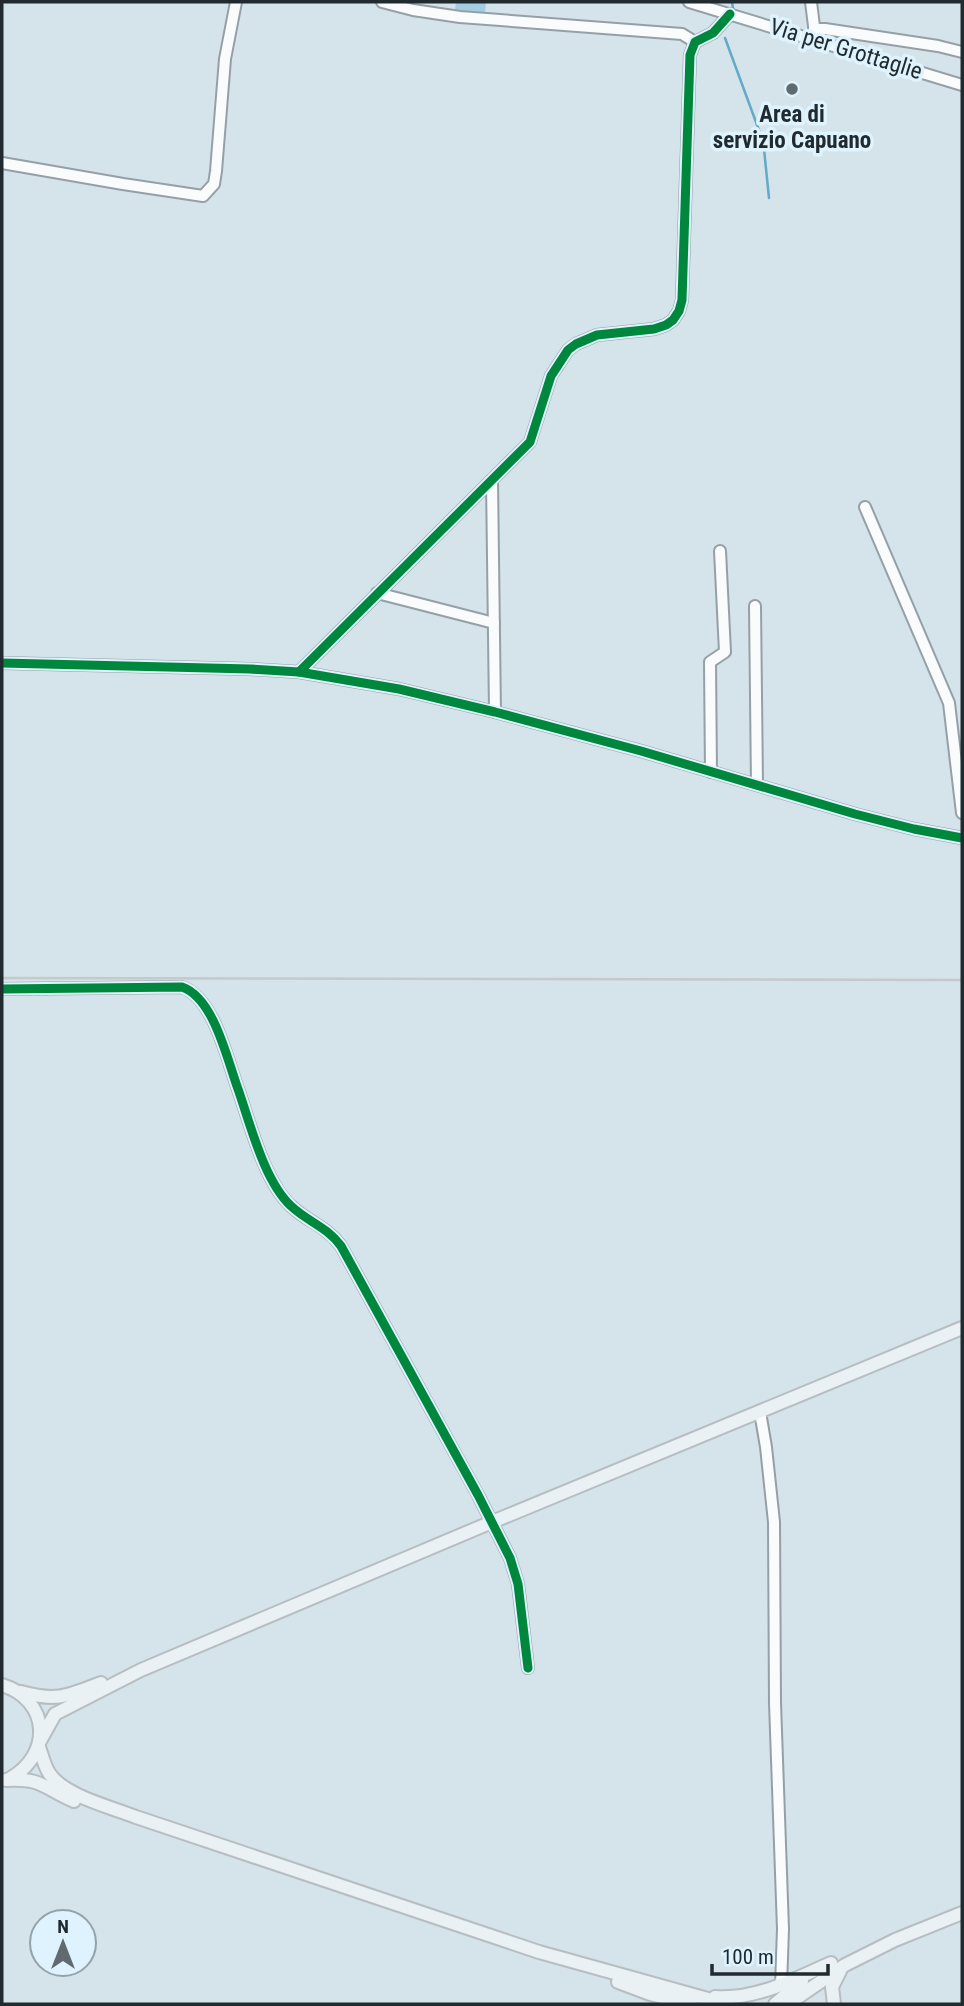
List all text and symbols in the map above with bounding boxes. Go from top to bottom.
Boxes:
street label: Via per Grottaglie [766,13,926,85]
marker: Area di servizio Capuano [784,81,800,97]
place label: Area di servizio Capuano [713,101,871,154]
north arrow [28,1908,98,1978]
text: N [57,1915,69,1938]
scale bar [712,1932,828,1976]
text: 100 m [722,1945,774,1969]

